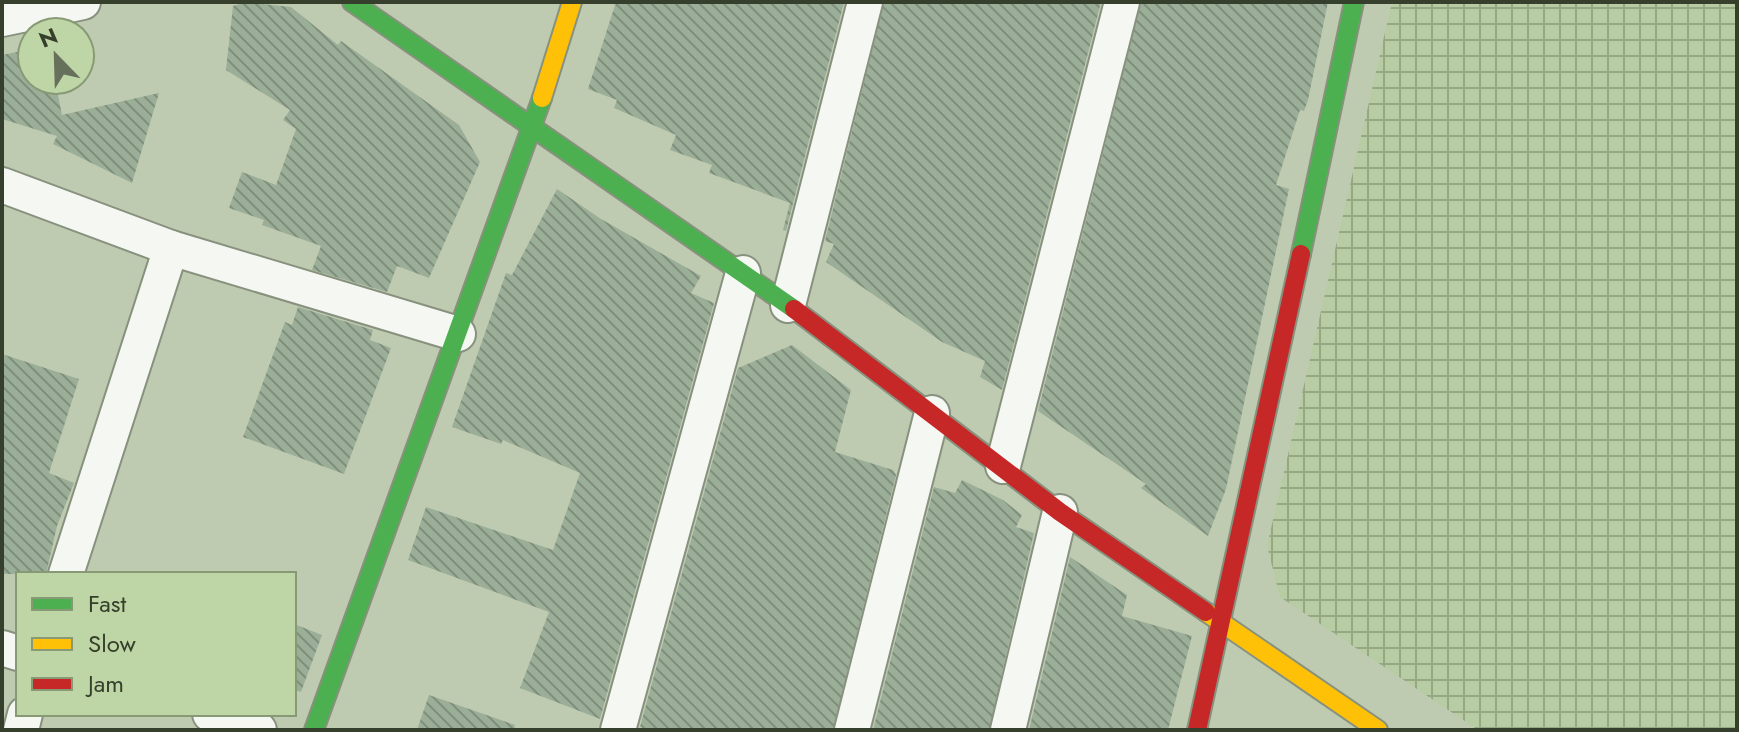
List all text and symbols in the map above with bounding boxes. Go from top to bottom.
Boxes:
north arrow [16,16,96,96]
text: N [34,19,62,56]
legend [16,572,296,716]
text: Fast [88,586,126,621]
text: Slow [88,626,136,661]
text: Jam [85,666,124,701]

